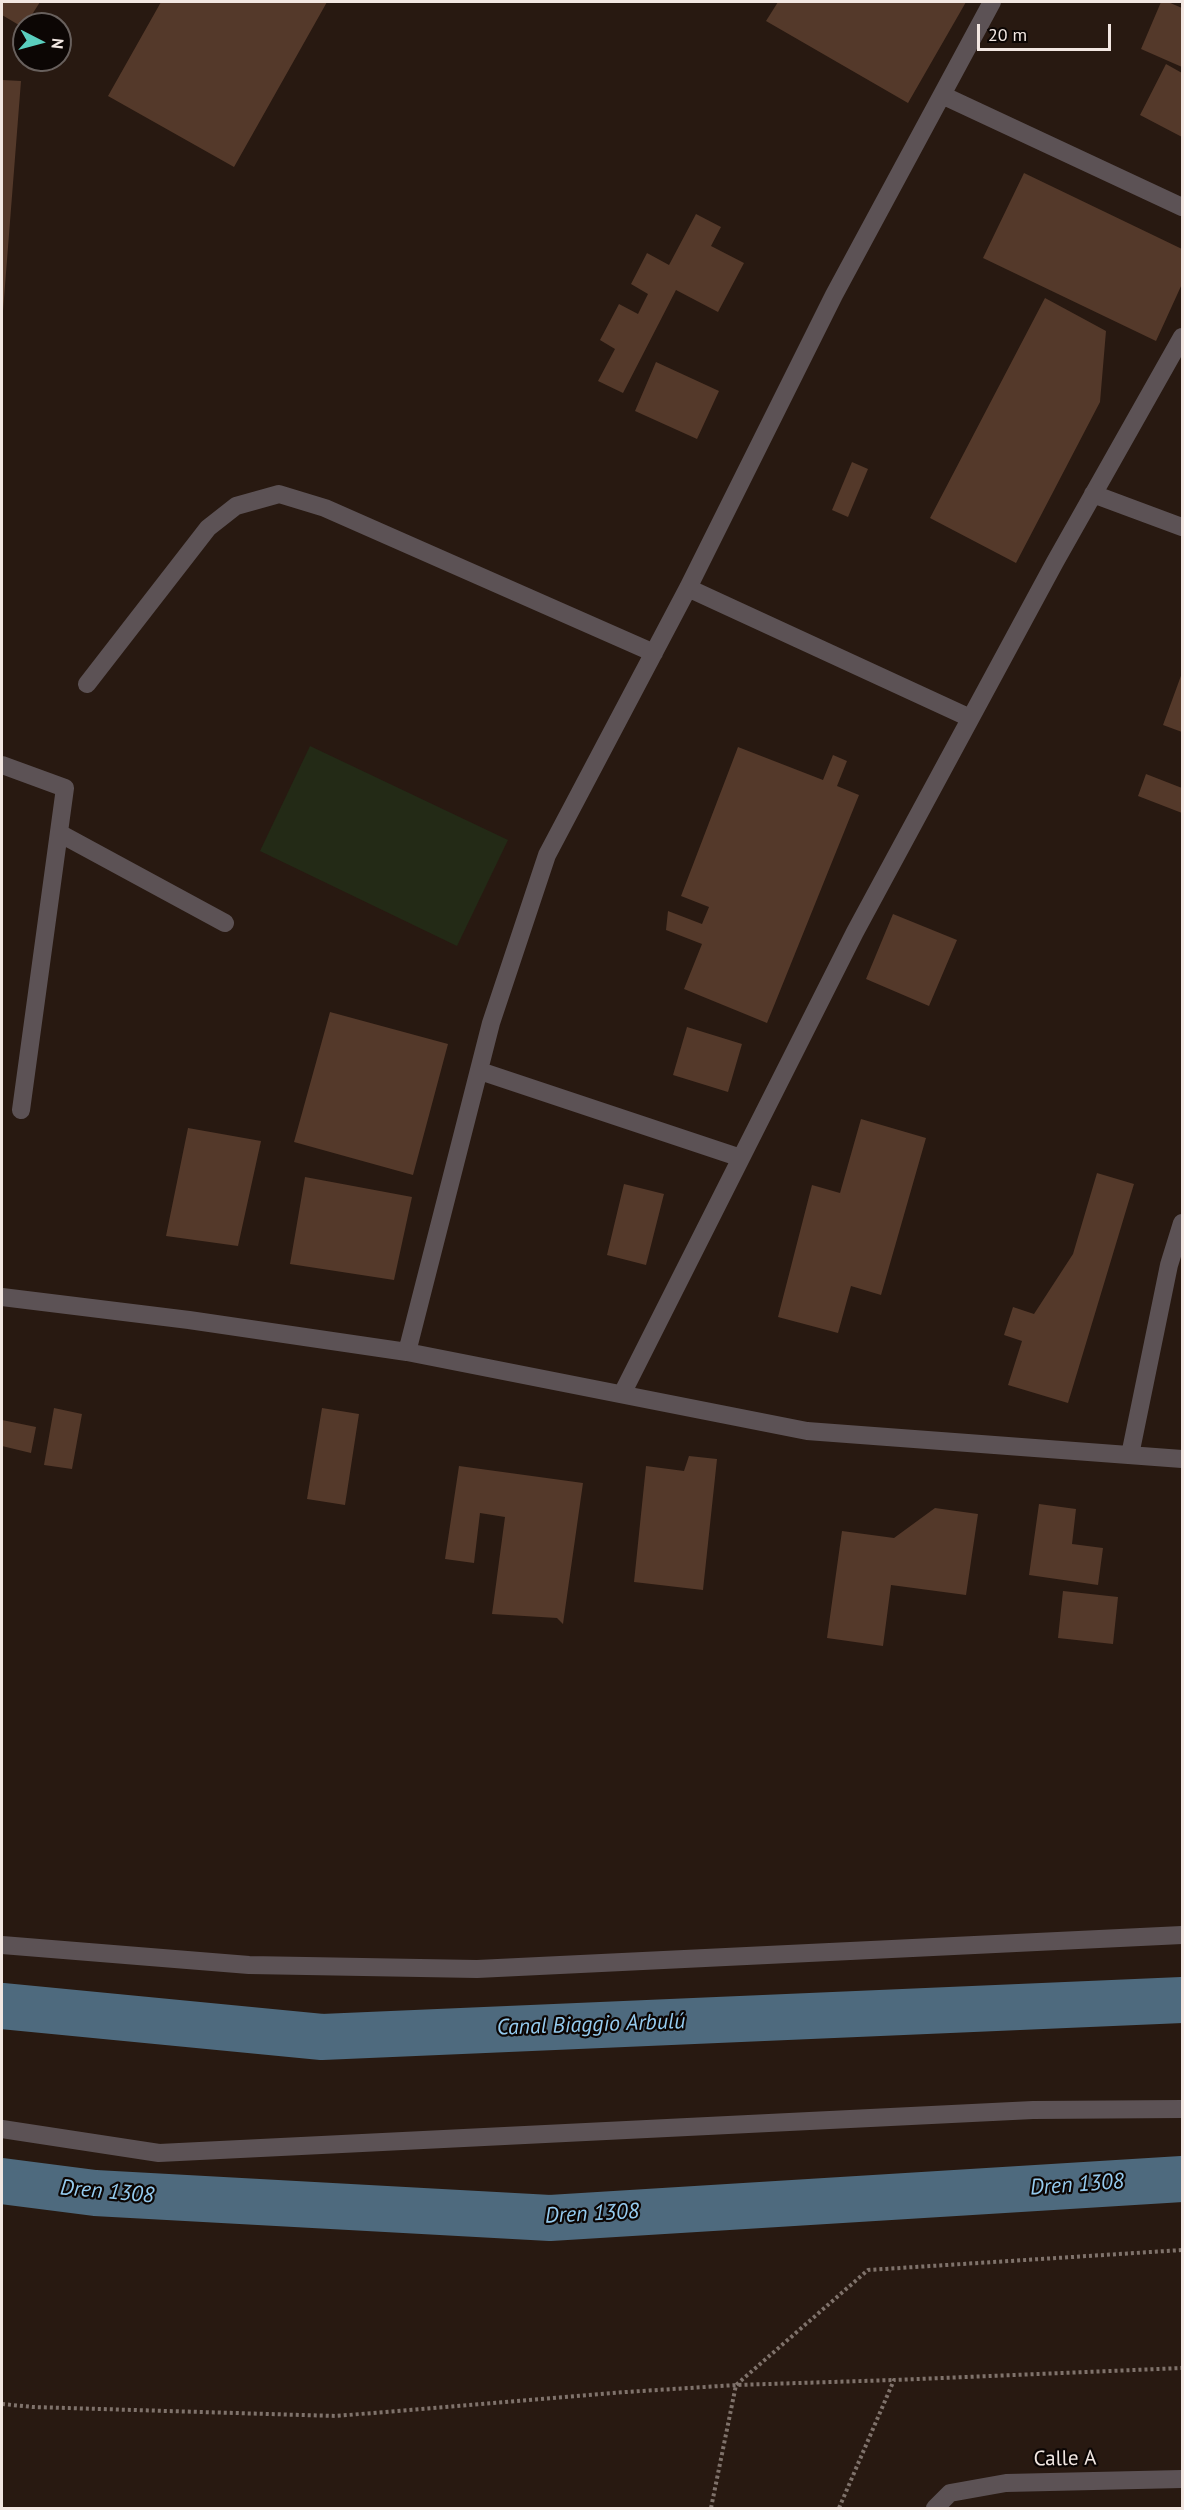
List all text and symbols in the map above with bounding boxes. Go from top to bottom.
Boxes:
north arrow [12,12,72,72]
scale bar [980,12,1114,50]
text: 20 m [988,23,1027,46]
text: N [47,37,68,50]
water label: Canal Biaggio Arbulú [496,2009,686,2041]
water label: Dren 1308 [1029,2169,1125,2201]
water label: Dren 1308 [59,2175,155,2209]
water label: Dren 1308 [544,2198,640,2230]
street label: Calle A [1033,2446,1097,2472]

